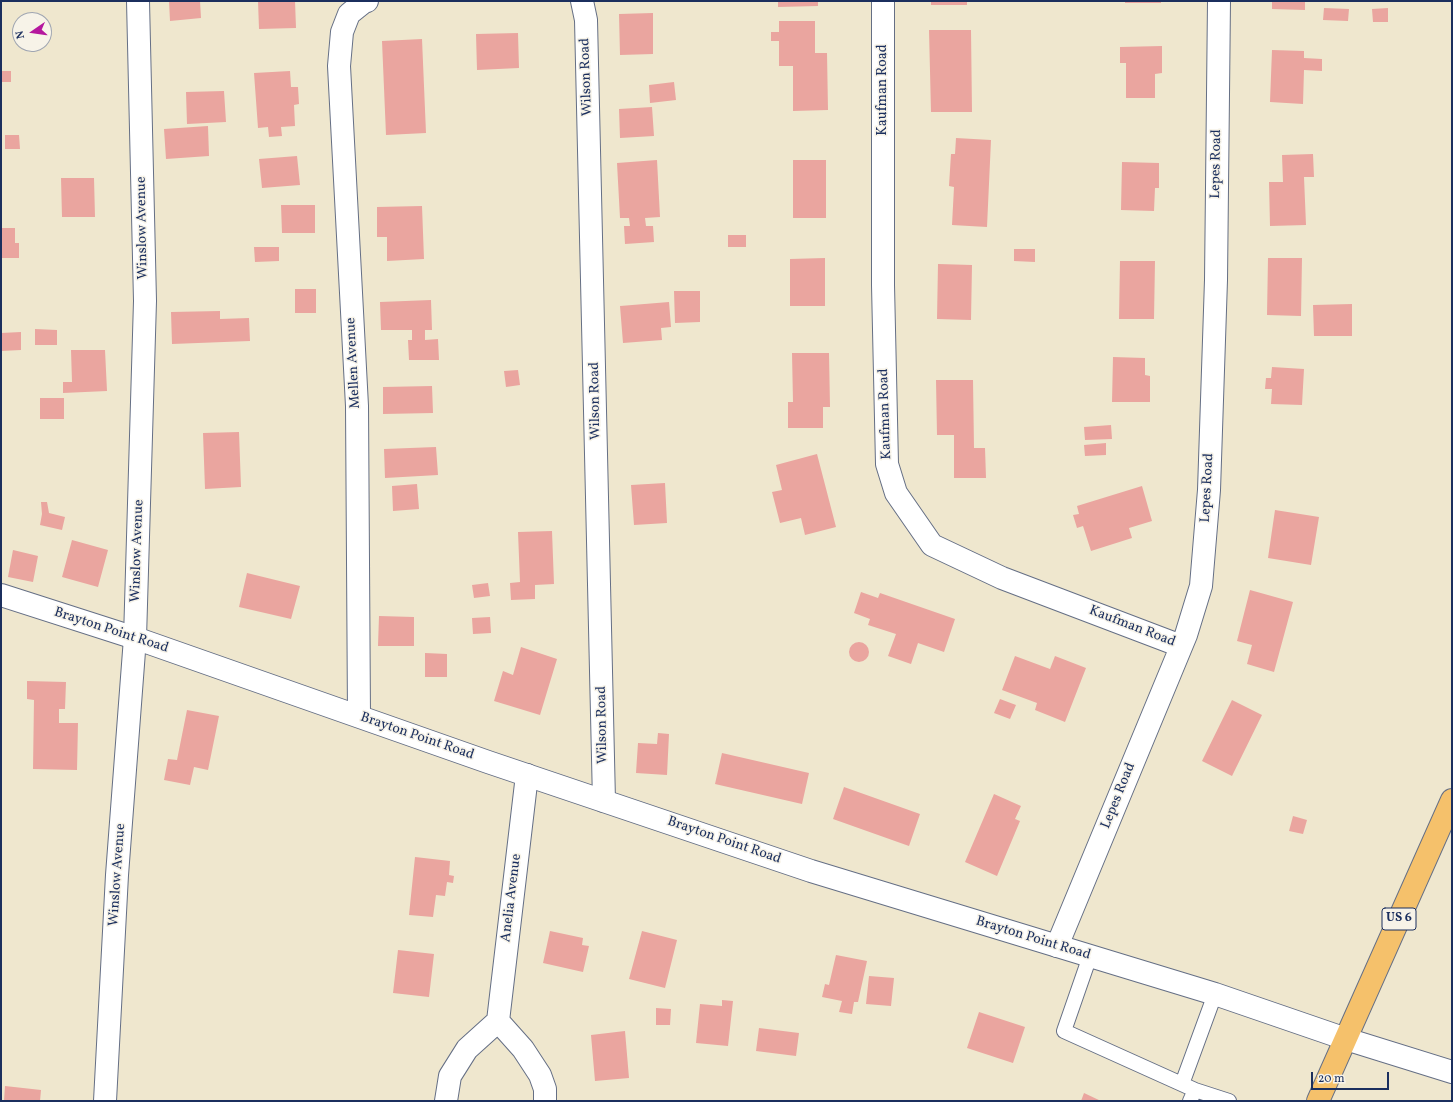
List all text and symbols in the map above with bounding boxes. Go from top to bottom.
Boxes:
north arrow [12,12,52,52]
text: N [13,29,29,40]
street label: Wilson Road [577,38,597,116]
street label: Kaufman Road [875,44,891,136]
street label: Lepes Road [1208,129,1226,199]
street label: Winslow Avenue [134,176,152,280]
street label: Mellen Avenue [343,317,365,409]
street label: Wilson Road [587,362,605,440]
street label: Kaufman Road [876,368,896,460]
street label: Lepes Road [1198,453,1218,523]
street label: Winslow Avenue [128,499,148,603]
street label: Kaufman Road [1086,603,1178,651]
street label: Brayton Point Road [52,605,170,657]
street label: Wilson Road [594,686,612,764]
street label: Brayton Point Road [358,710,476,764]
street label: Lepes Road [1098,761,1140,831]
street label: Brayton Point Road [665,814,783,868]
street label: Winslow Avenue [106,823,130,927]
street label: Anelia Avenue [498,853,526,943]
road number: US 6 [1382,908,1416,930]
street label: Brayton Point Road [974,914,1092,964]
scale bar [1313,1064,1391,1090]
text: 20 m [1318,1071,1345,1087]

